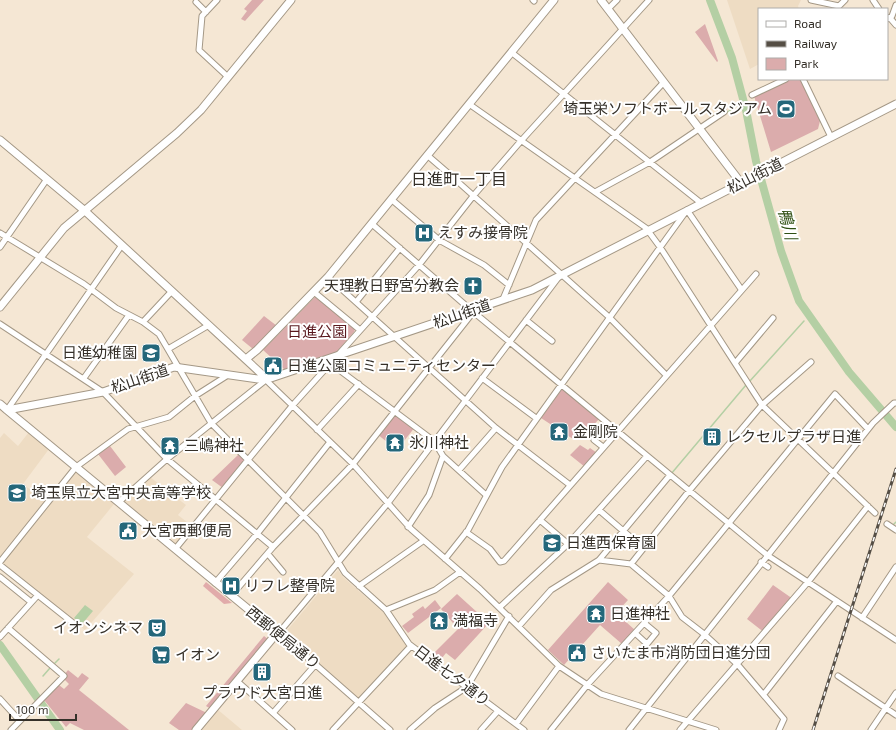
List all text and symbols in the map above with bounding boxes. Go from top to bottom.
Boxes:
legend [758,8,888,80]
text: Road [794,16,822,30]
text: Railway [794,36,838,50]
text: Park [794,56,819,70]
sports icon: 埼玉栄ソフトボールスタジアム [775,98,797,120]
place label: 埼玉栄ソフトボールスタジアム [563,99,772,117]
street label: 松山街道 [724,153,785,197]
district label: 日進町一丁目 [411,169,507,188]
water label: 鴨川 [775,206,802,244]
hospital icon: えすみ接骨院 [413,222,435,244]
place label: えすみ接骨院 [438,223,528,241]
church icon: 天理教日野宮分教会 [462,275,484,297]
place label: 天理教日野宮分教会 [324,276,459,294]
street label: 松山街道 [430,295,493,331]
park label: 日進公園 [287,322,347,340]
school or university icon: 日進幼稚園 [140,342,162,364]
place label: 日進幼稚園 [62,343,137,361]
public building icon: 日進公園コミュニティセンター [262,355,284,377]
place label: 日進公園コミュニティセンター [287,356,496,374]
street label: 松山街道 [108,360,171,396]
temple icon: 金剛院 [548,421,570,443]
place label: 金剛院 [573,422,618,440]
building icon: レクセルプラザ日進 [701,426,723,448]
place label: レクセルプラザ日進 [726,427,861,445]
temple icon: 氷川神社 [384,432,406,454]
place label: 氷川神社 [409,433,469,451]
temple icon: 三嶋神社 [159,435,181,457]
place label: 三嶋神社 [184,436,244,454]
school or university icon: 埼玉県立大宮中央高等学校 [6,482,28,504]
place label: 埼玉県立大宮中央高等学校 [31,483,211,501]
public building icon: 大宮西郵便局 [117,520,139,542]
place label: 大宮西郵便局 [142,521,232,539]
school or university icon: 日進西保育園 [541,532,563,554]
place label: 日進西保育園 [566,533,656,551]
hospital icon: リフレ整骨院 [220,575,242,597]
place label: リフレ整骨院 [245,576,335,594]
street label: 西郵便局通り [243,602,324,673]
temple icon: 日進神社 [585,603,607,625]
place label: 日進神社 [610,604,670,622]
temple icon: 満福寺 [428,610,450,632]
place label: 満福寺 [453,611,498,629]
theatre icon: イオンシネマ [146,617,168,639]
place label: イオンシネマ [53,618,143,636]
street label: 日進七夕通り [411,641,494,709]
public building icon: さいたま市消防団日進分団 [566,642,588,664]
place label: さいたま市消防団日進分団 [591,643,771,661]
supermarket icon: イオン [150,644,172,666]
place label: イオン [175,645,220,663]
building icon: プラウド大宮日進 [251,661,273,683]
place label: プラウド大宮日進 [202,683,322,701]
scale bar [10,696,76,722]
text: 100 m [16,702,48,716]

